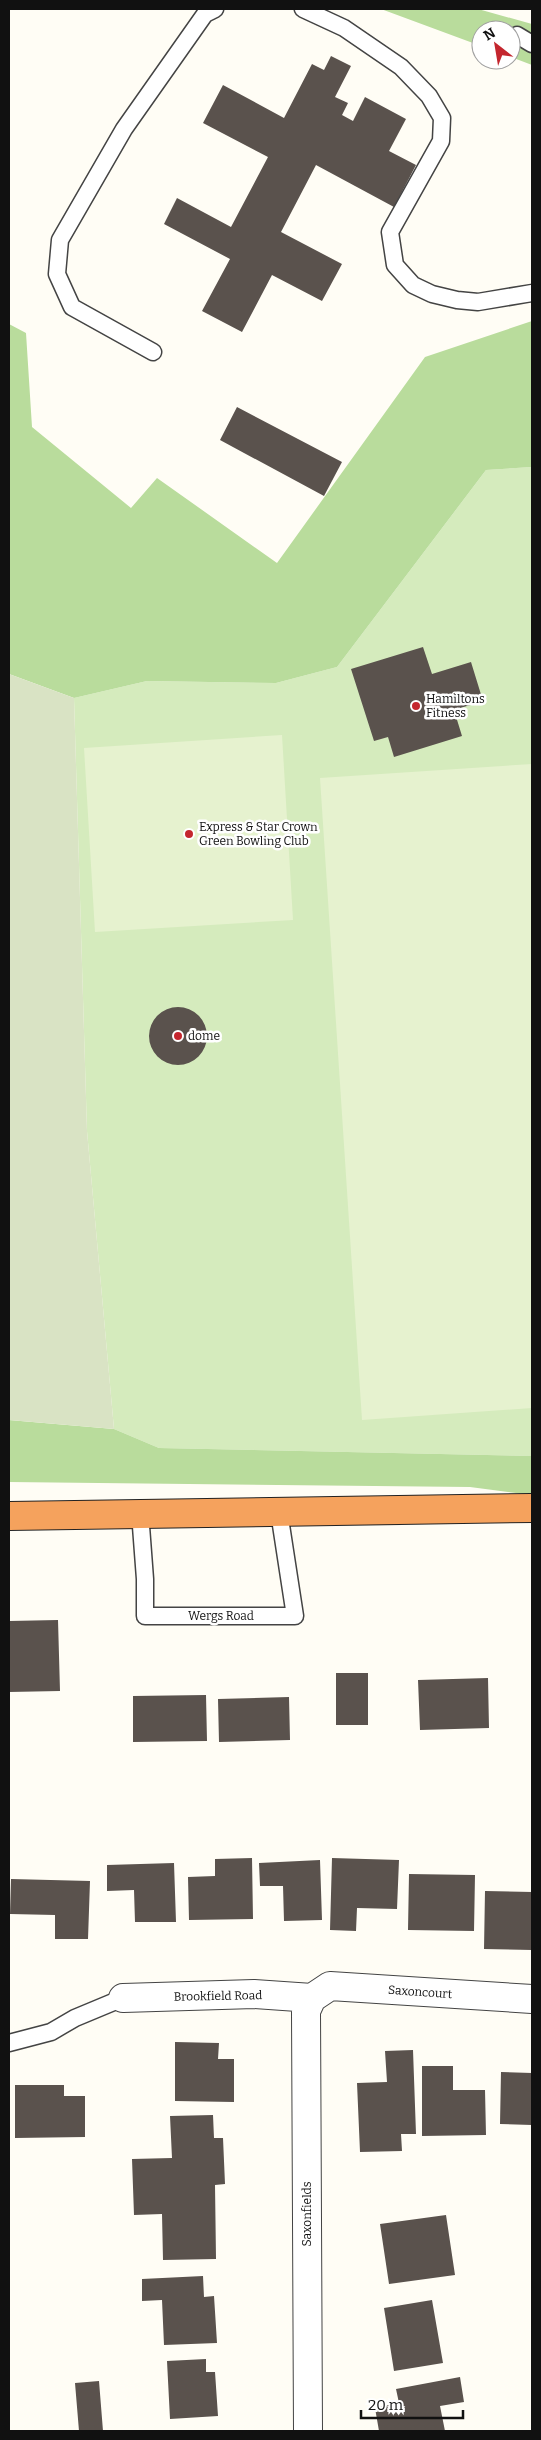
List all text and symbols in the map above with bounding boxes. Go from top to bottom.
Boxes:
north arrow [471,20,521,70]
text: N [481,24,499,44]
place label: Hamiltons Fitness [426,692,485,720]
marker: Hamiltons Fitness [410,700,422,712]
place label: Express & Star Crown Green Bowling Club [199,820,318,848]
marker: Express & Star Crown Green Bowling Club [183,828,195,840]
place label: dome [188,1029,220,1043]
marker: dome [172,1030,184,1042]
street label: Wergs Road [188,1609,254,1623]
street label: Saxoncourt [388,1983,453,2001]
street label: Brookfield Road [174,1988,262,2004]
street label: Saxonfields [300,2181,314,2246]
scale bar [361,2388,464,2420]
text: 20 m [368,2396,404,2414]

